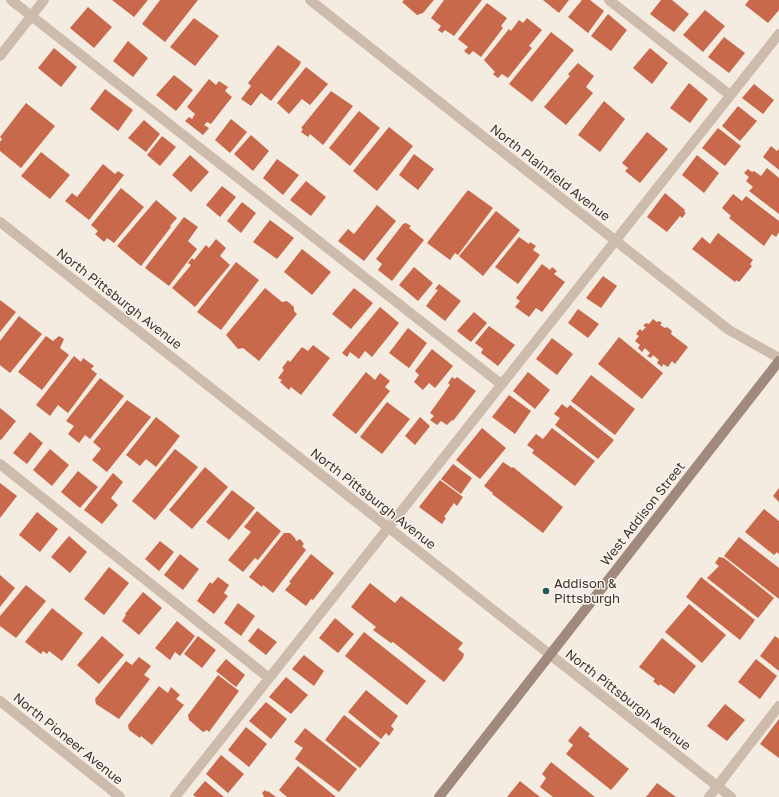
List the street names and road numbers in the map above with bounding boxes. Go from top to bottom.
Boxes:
street label: North Plainfield Avenue [487,121,613,225]
street label: North Pittsburgh Avenue [53,245,185,353]
street label: North Pittsburgh Avenue [307,445,439,553]
street label: West Addison Street [598,459,688,569]
street label: North Pittsburgh Avenue [562,646,694,754]
street label: North Pioneer Avenue [10,690,126,788]

